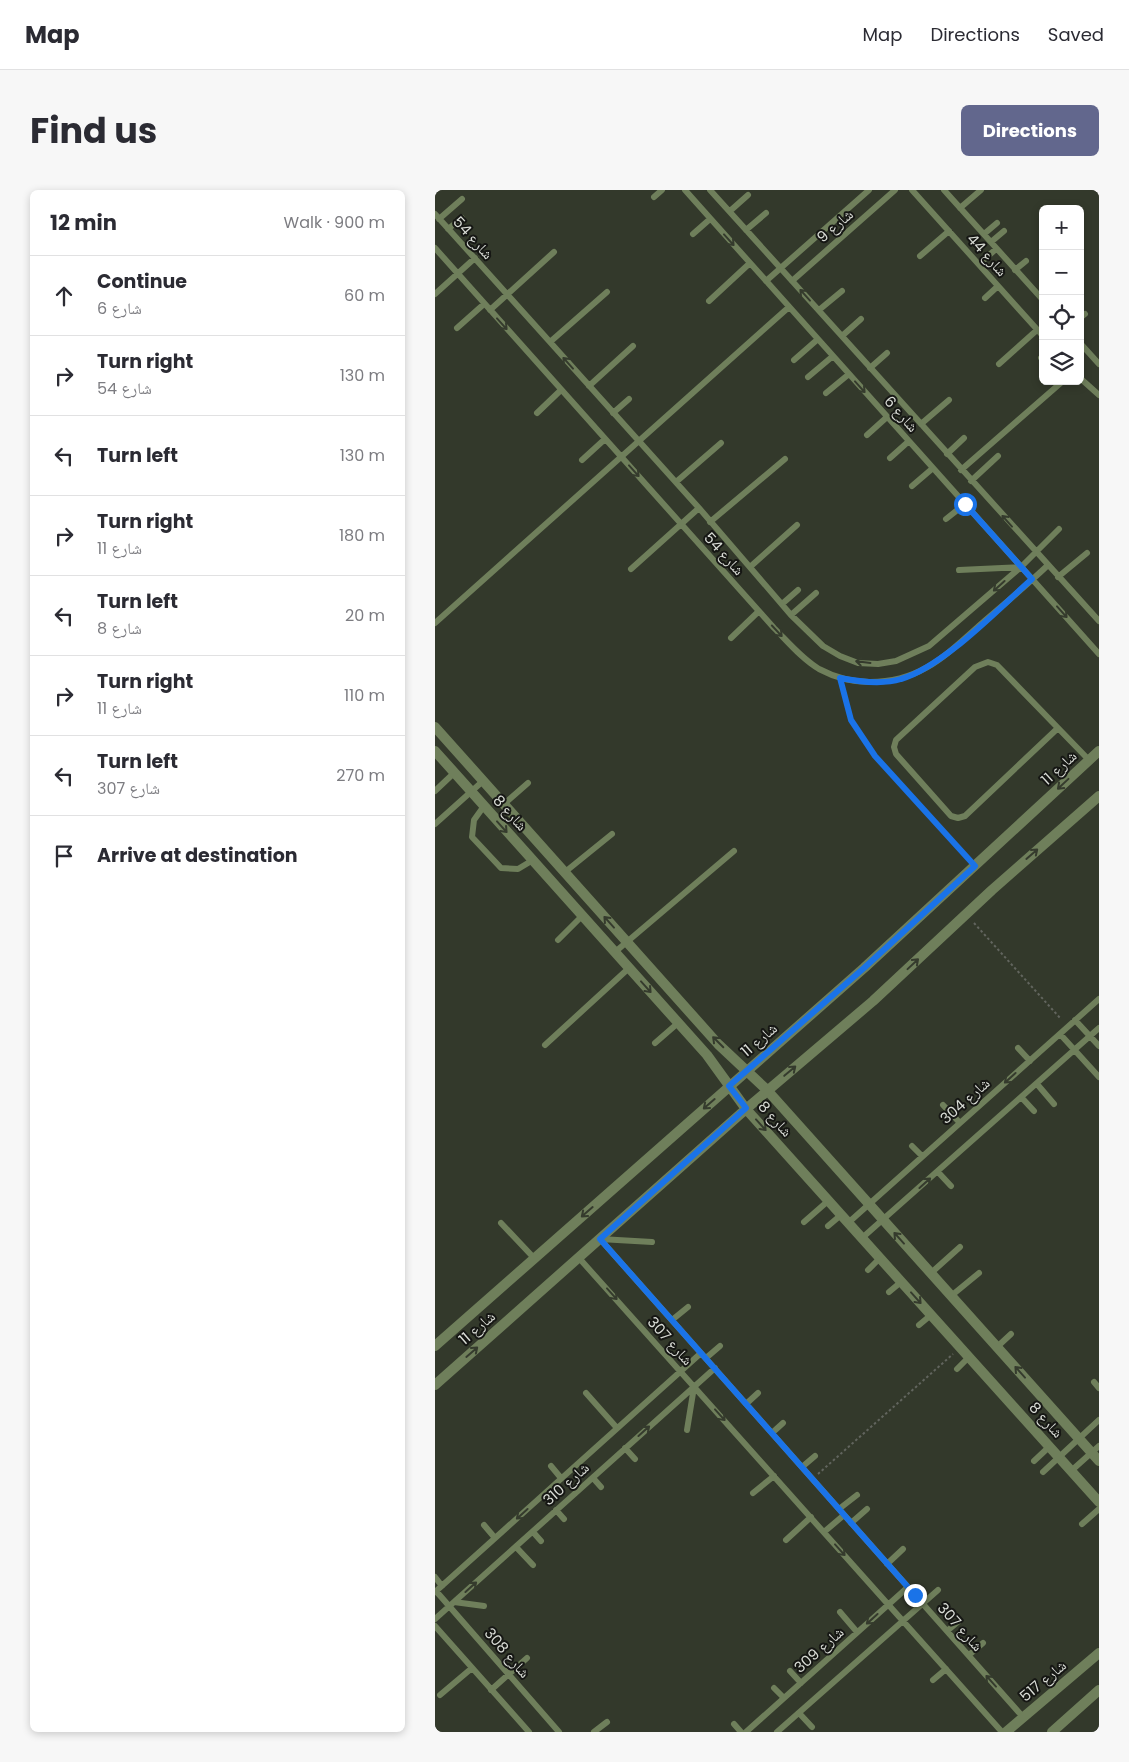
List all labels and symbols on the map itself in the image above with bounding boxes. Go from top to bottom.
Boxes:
street label: شارع 9 [812,204,857,247]
street label: شارع 54 [448,212,498,264]
street label: شارع 44 [962,229,1012,281]
one-way arrow [723,233,734,246]
one-way arrow [799,289,811,302]
one-way arrow [497,317,508,330]
one-way arrow [563,356,574,369]
one-way arrow [854,380,866,393]
street label: شارع 6 [879,391,923,436]
one-way arrow [628,465,640,478]
route start [954,493,977,516]
one-way arrow [1001,514,1013,527]
street label: شارع 54 [699,528,749,580]
one-way arrow [993,580,1006,591]
one-way arrow [1056,606,1068,619]
one-way arrow [771,625,783,638]
one-way arrow [855,657,871,667]
street label: شارع 11 [1036,746,1081,790]
one-way arrow [1057,778,1069,790]
street label: شارع 8 [489,790,532,835]
one-way arrow [497,820,508,833]
one-way arrow [1026,849,1039,860]
one-way arrow [603,915,615,928]
one-way arrow [906,958,919,970]
one-way arrow [640,980,652,993]
street label: شارع 11 [736,1018,782,1061]
one-way arrow [712,1037,724,1049]
one-way arrow [783,1066,796,1077]
one-way arrow [1004,1072,1017,1084]
street label: شارع 304 [935,1073,994,1129]
street label: شارع 8 [754,1096,797,1141]
one-way arrow [702,1098,715,1110]
one-way arrow [755,1119,767,1132]
one-way arrow [919,1177,932,1189]
one-way arrow [580,1206,593,1218]
one-way arrow [894,1232,905,1245]
one-way arrow [606,1287,618,1300]
one-way arrow [910,1292,922,1305]
street label: شارع 11 [454,1306,500,1349]
street label: شارع 307 [643,1312,698,1370]
one-way arrow [465,1347,478,1358]
one-way arrow [1014,1366,1026,1379]
street label: شارع 8 [1025,1397,1068,1442]
one-way arrow [714,1409,726,1422]
one-way arrow [638,1426,651,1437]
street label: شارع 310 [538,1457,593,1510]
one-way arrow [515,1508,528,1520]
one-way arrow [834,1543,845,1556]
one-way arrow [465,1581,478,1593]
route end [904,1584,927,1607]
street label: شارع 307 [933,1598,988,1656]
one-way arrow [865,1613,878,1625]
street label: شارع 309 [789,1622,848,1678]
street label: شارع 308 [480,1623,535,1682]
street label: شارع 517 [1015,1655,1071,1706]
one-way arrow [985,1674,997,1687]

